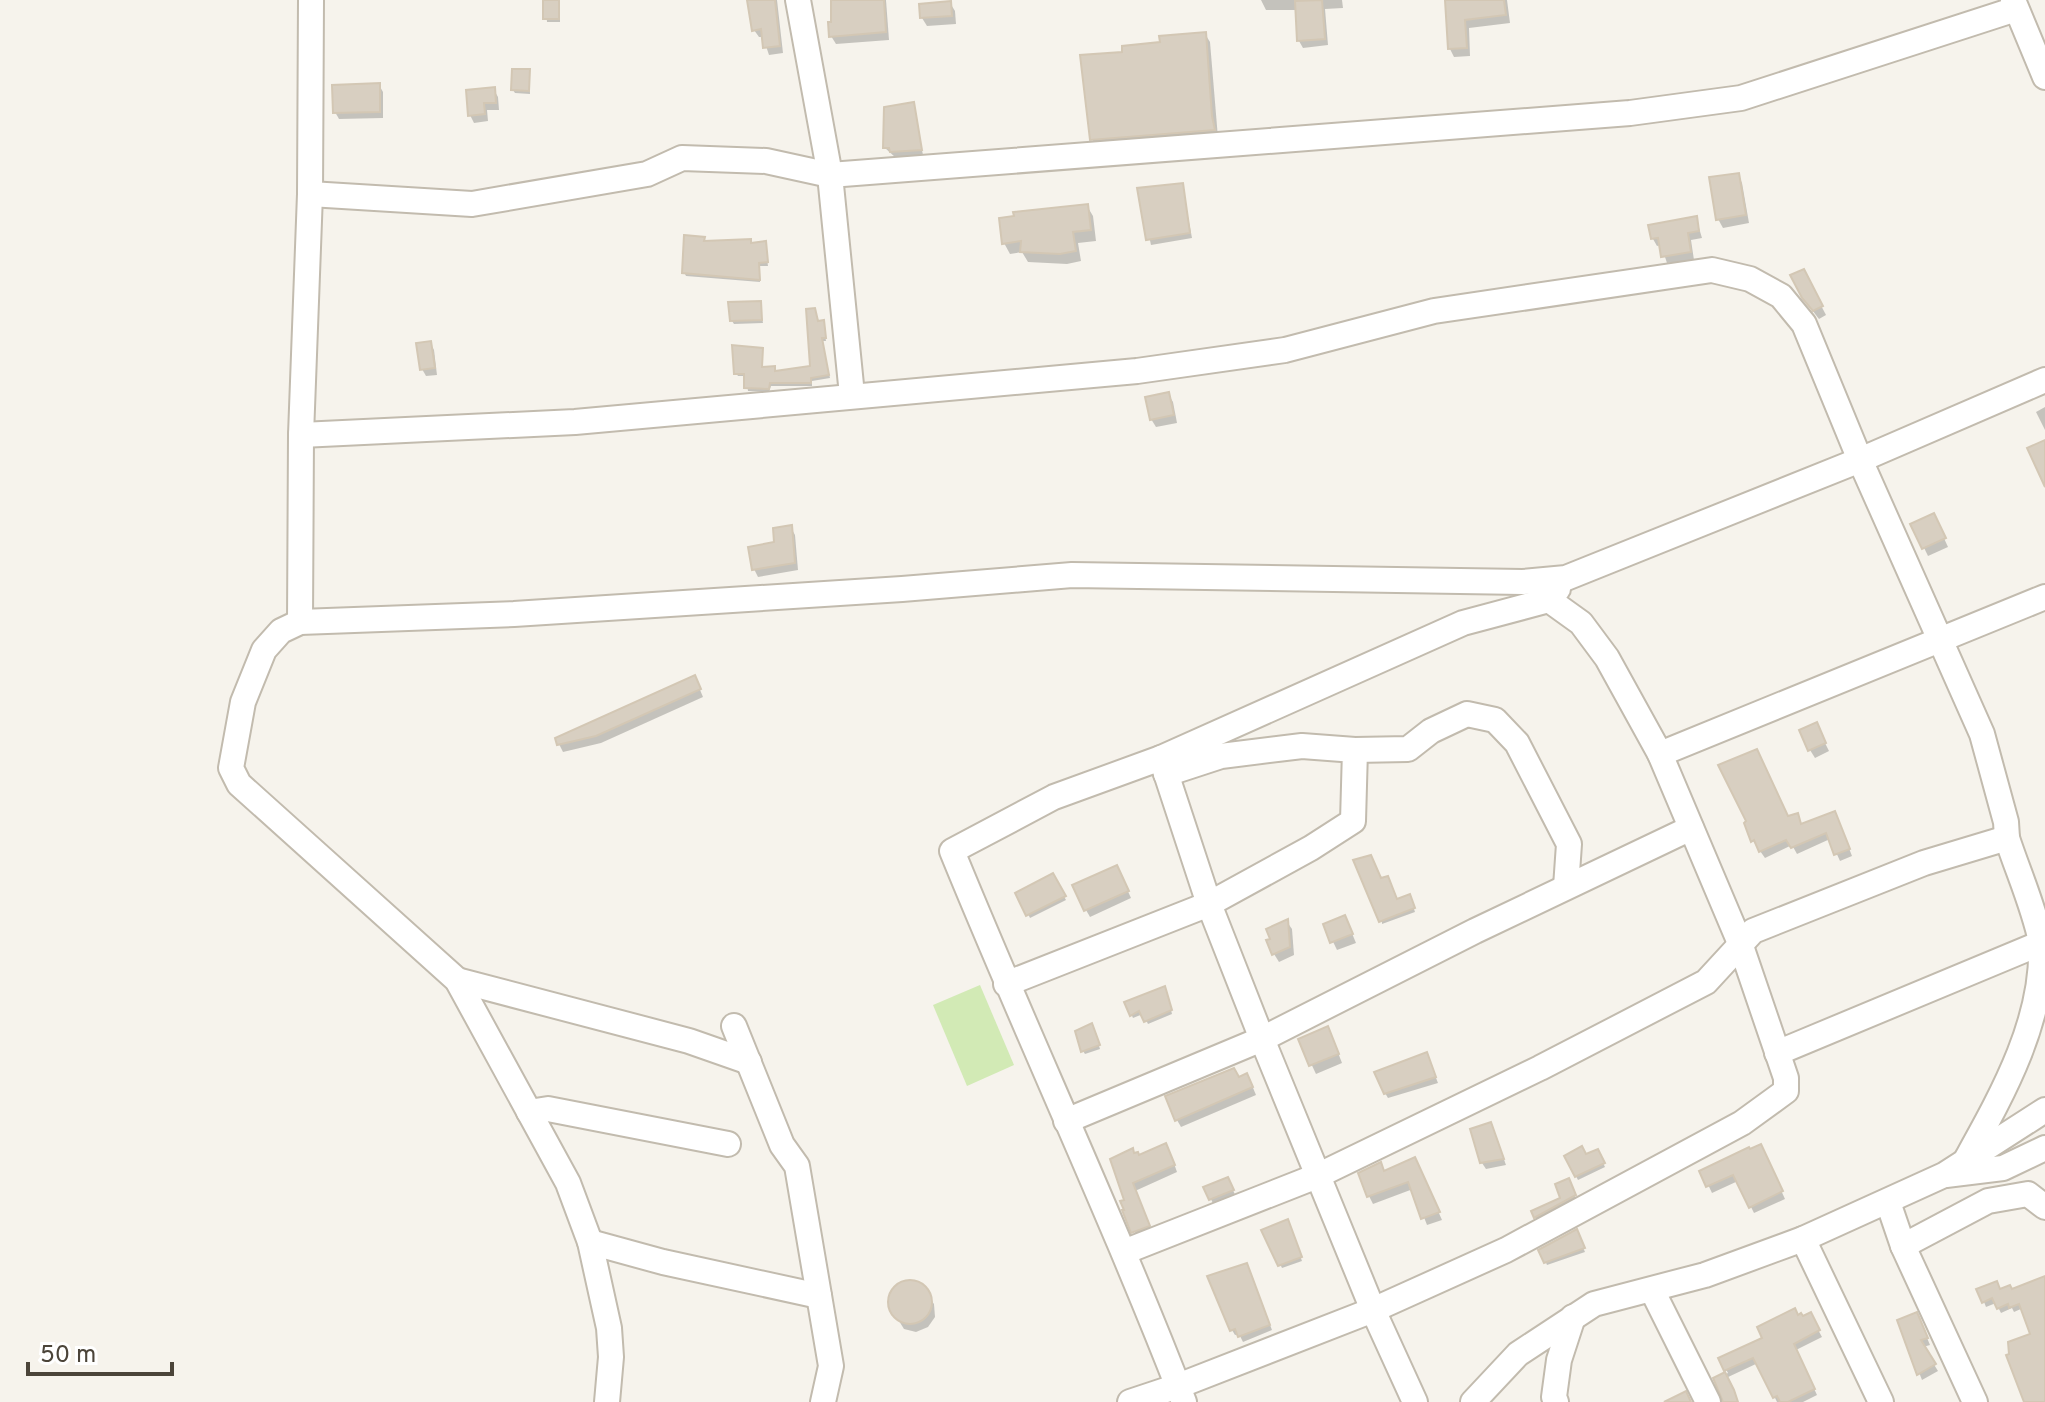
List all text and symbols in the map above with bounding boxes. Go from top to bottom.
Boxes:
scale bar [28,1326,172,1376]
text: 50 m [40,1341,96,1371]

